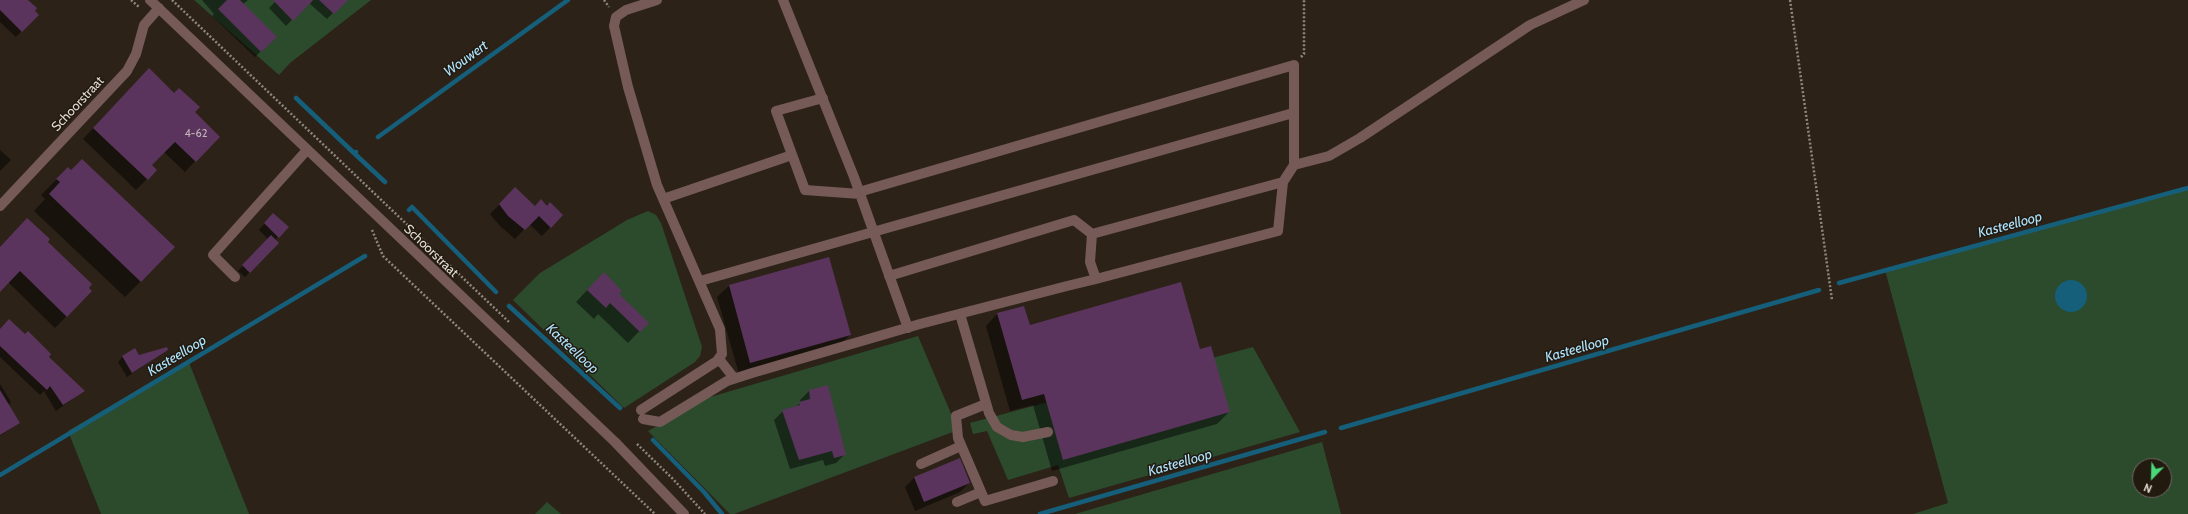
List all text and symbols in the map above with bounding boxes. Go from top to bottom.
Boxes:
water label: Wouwert [441,37,491,81]
street label: Schoorstraat [49,73,107,135]
house number: 4-62 [184,127,208,141]
water label: Kasteelloop [1976,208,2044,242]
street label: Schoorstraat [401,221,461,281]
water label: Kasteelloop [542,320,602,378]
water label: Kasteelloop [144,332,210,380]
water label: Kasteelloop [1543,332,1611,366]
water label: Kasteelloop [1146,446,1214,480]
north arrow [2132,458,2172,498]
text: N [2141,480,2154,496]

